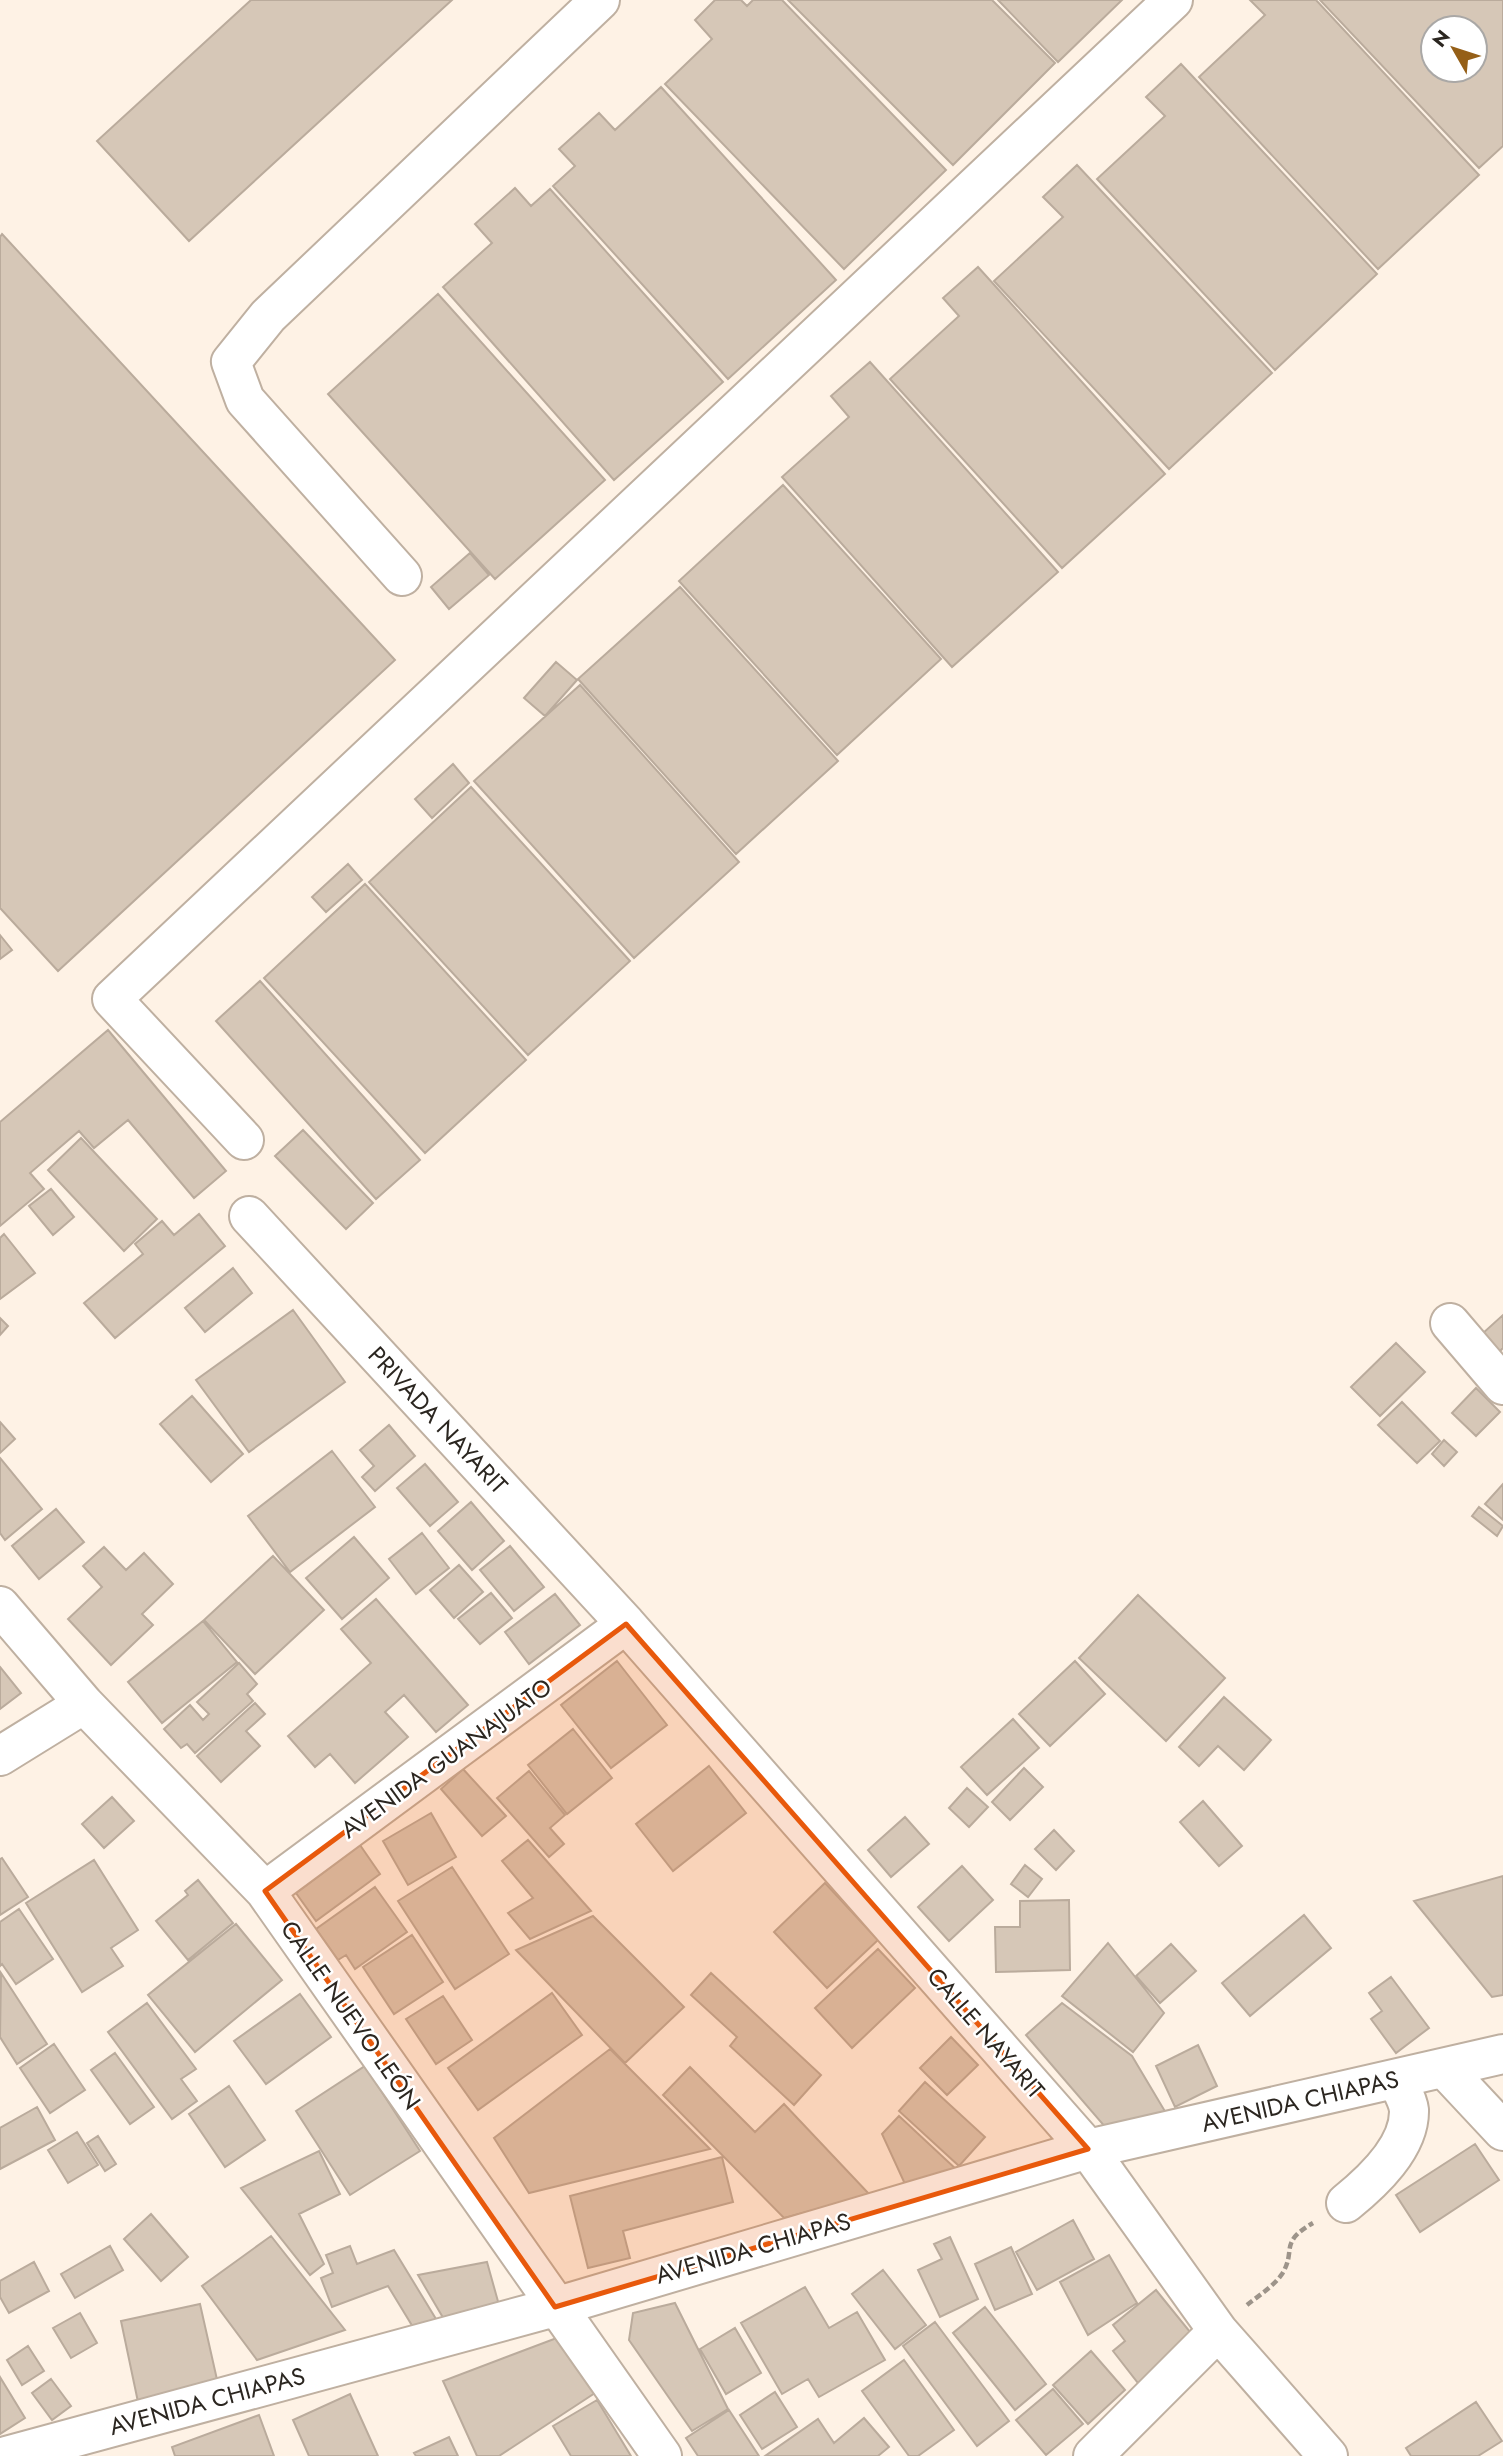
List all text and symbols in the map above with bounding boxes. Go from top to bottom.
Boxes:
north arrow [1419,14,1489,84]
text: N [1426,24,1456,53]
street label: PRIVADA NAYARIT [360,1338,516,1502]
street label: AVENIDA GUANAJUATO [333,1669,559,1847]
street label: CALLE NUEVO LEÓN [272,1913,430,2117]
street label: CALLE NAYARIT [919,1960,1053,2106]
street label: AVENIDA CHIAPAS [1198,2061,1402,2141]
street label: AVENIDA CHIAPAS [651,2203,855,2293]
street label: AVENIDA CHIAPAS [105,2358,309,2444]

